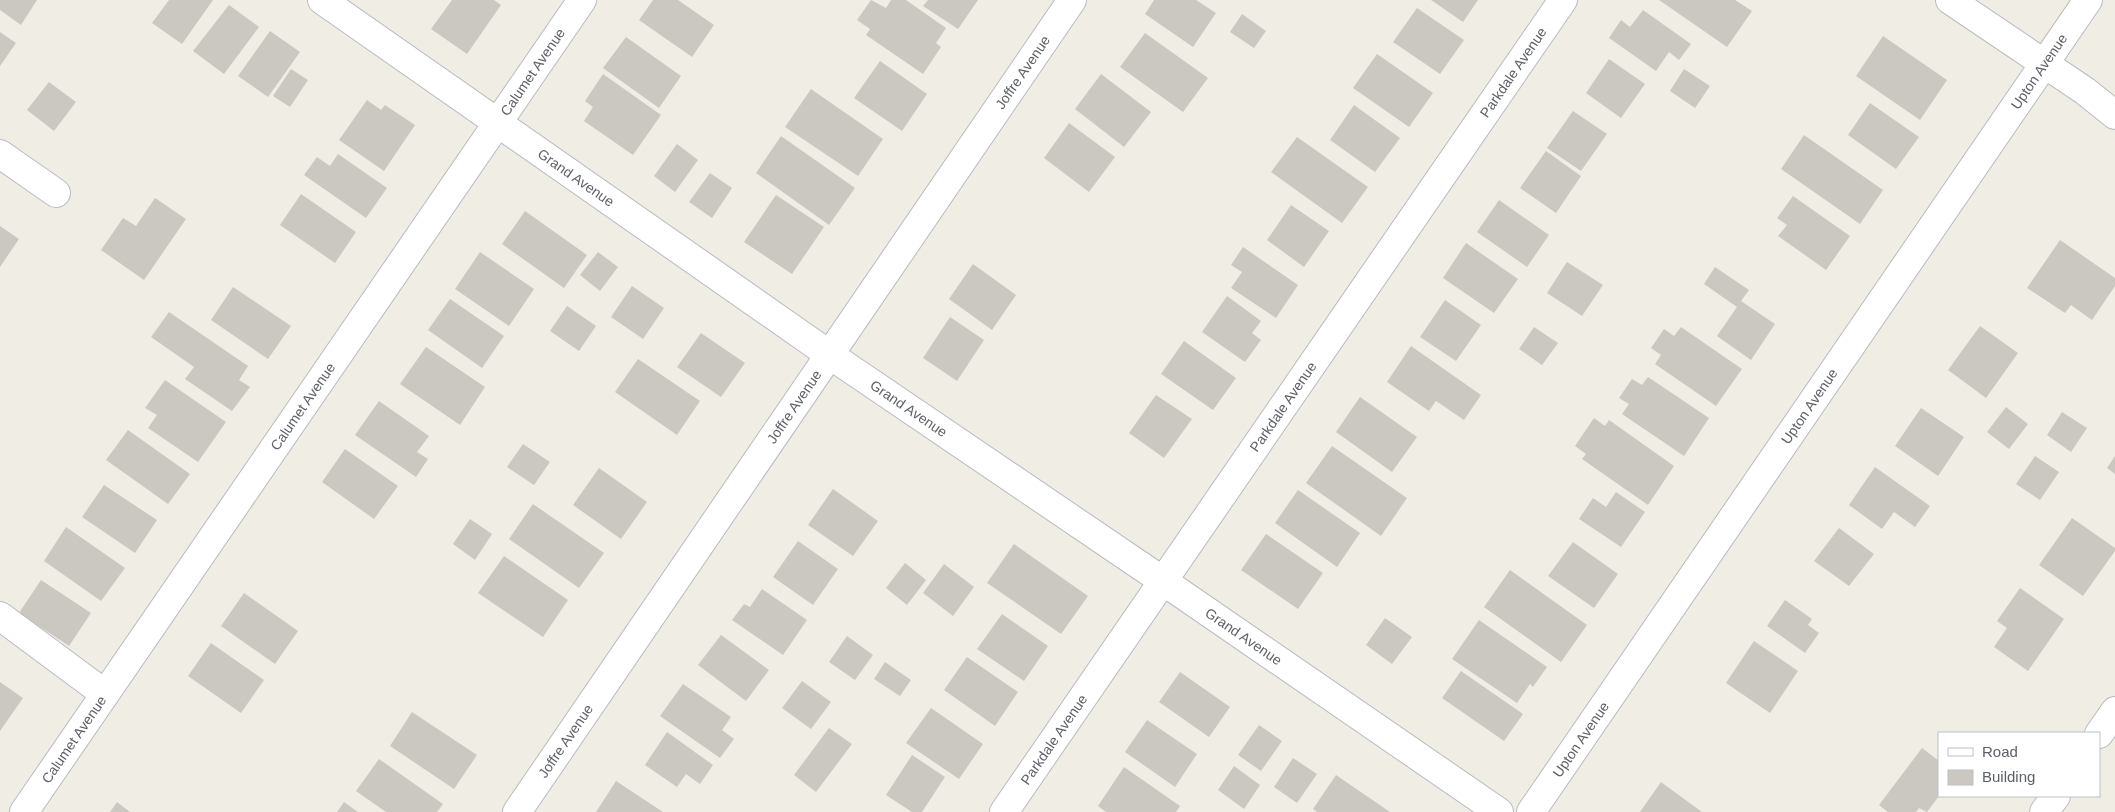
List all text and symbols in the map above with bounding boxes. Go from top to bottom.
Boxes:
street label: Parkdale Avenue [1477,24,1550,120]
street label: Calumet Avenue [497,25,568,119]
street label: Upton Avenue [2008,31,2071,112]
street label: Joffre Avenue [992,32,1053,112]
street label: Grand Avenue [535,145,617,210]
street label: Parkdale Avenue [1246,358,1320,455]
street label: Calumet Avenue [267,360,338,453]
street label: Upton Avenue [1778,365,1841,447]
street label: Joffre Avenue [763,367,825,446]
street label: Grand Avenue [867,377,950,440]
street label: Grand Avenue [1202,605,1285,668]
street label: Parkdale Avenue [1017,691,1091,788]
street label: Calumet Avenue [38,692,110,786]
street label: Upton Avenue [1549,699,1612,780]
street label: Joffre Avenue [535,701,596,781]
legend [1938,732,2100,797]
text: Road [1982,743,2018,760]
text: Building [1982,768,2035,785]

